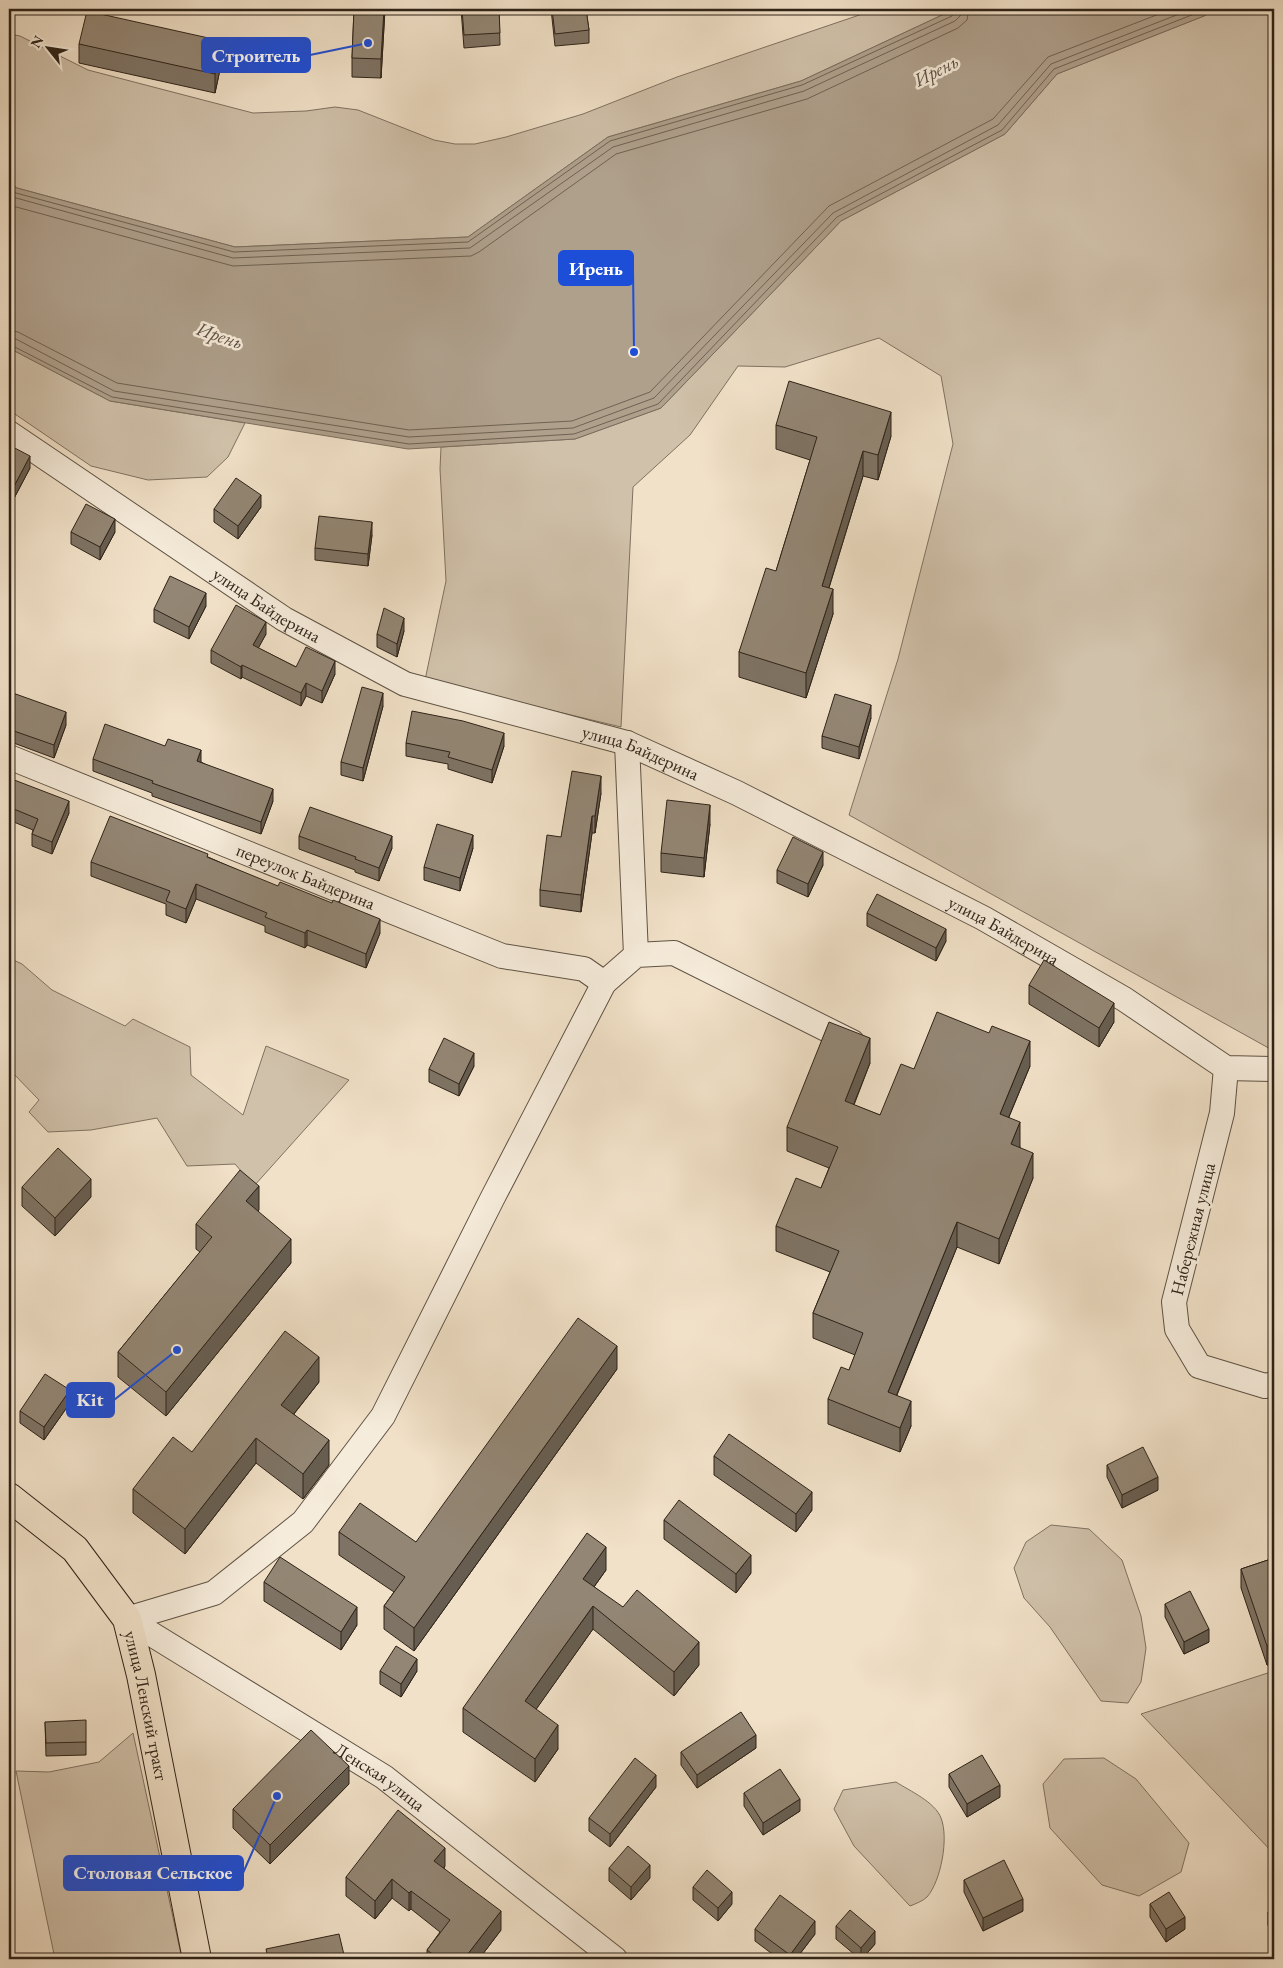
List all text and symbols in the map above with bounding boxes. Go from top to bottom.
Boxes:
north arrow [22,22,72,72]
text: N [26,32,48,51]
callout: Строитель [202,38,310,72]
text: Строитель [212,43,300,68]
water label: Ирень [909,49,963,93]
callout: Ирень [559,251,633,285]
text: Ирень [569,256,623,281]
water label: Ирень [193,316,246,355]
street label: улица Байдерина [208,562,325,648]
street label: улица Байдерина [580,720,703,786]
street label: переулок Байдерина [233,838,379,915]
street label: улица Байдерина [944,890,1064,971]
street label: Набережная улица [1165,1159,1220,1298]
callout: Kit [67,1383,114,1417]
text: Kit [76,1387,104,1412]
street label: улица Ленский тракт [119,1628,174,1783]
street label: Ленская улица [330,1737,431,1817]
callout: Столовая Сельское [64,1856,243,1890]
text: Столовая Сельское [73,1860,233,1885]

